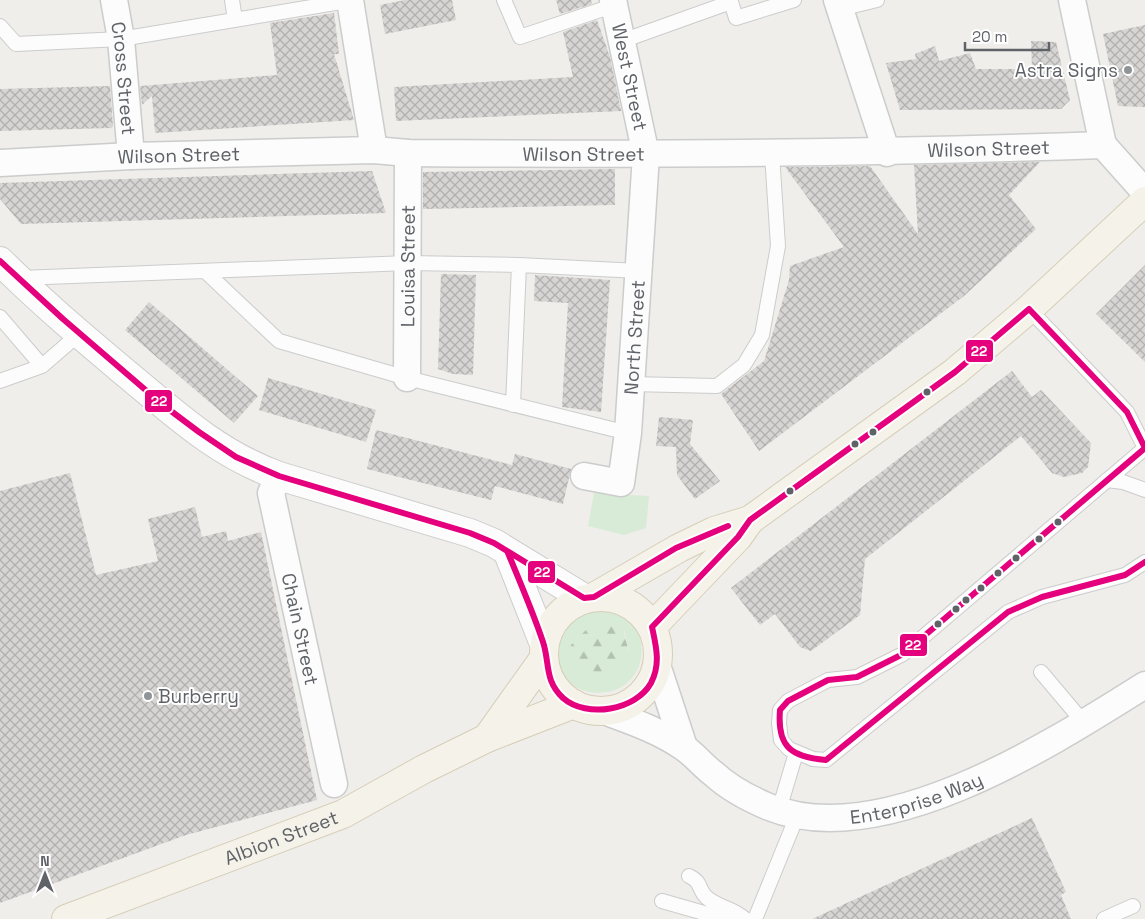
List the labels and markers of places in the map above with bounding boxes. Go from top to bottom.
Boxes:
place label: Astra Signs [1015,58,1118,83]
marker: Astra Signs [1122,64,1134,76]
unlabelled marker [922,387,932,397]
unlabelled marker [868,427,878,437]
unlabelled marker [850,439,860,449]
unlabelled marker [785,486,795,496]
unlabelled marker [1053,517,1063,527]
unlabelled marker [1034,534,1044,544]
unlabelled marker [1011,553,1021,563]
unlabelled marker [993,568,1003,578]
unlabelled marker [976,583,986,593]
unlabelled marker [961,595,971,605]
unlabelled marker [951,604,961,614]
unlabelled marker [933,619,943,629]
place label: Burberry [158,684,239,709]
marker: Burberry [142,690,154,702]

